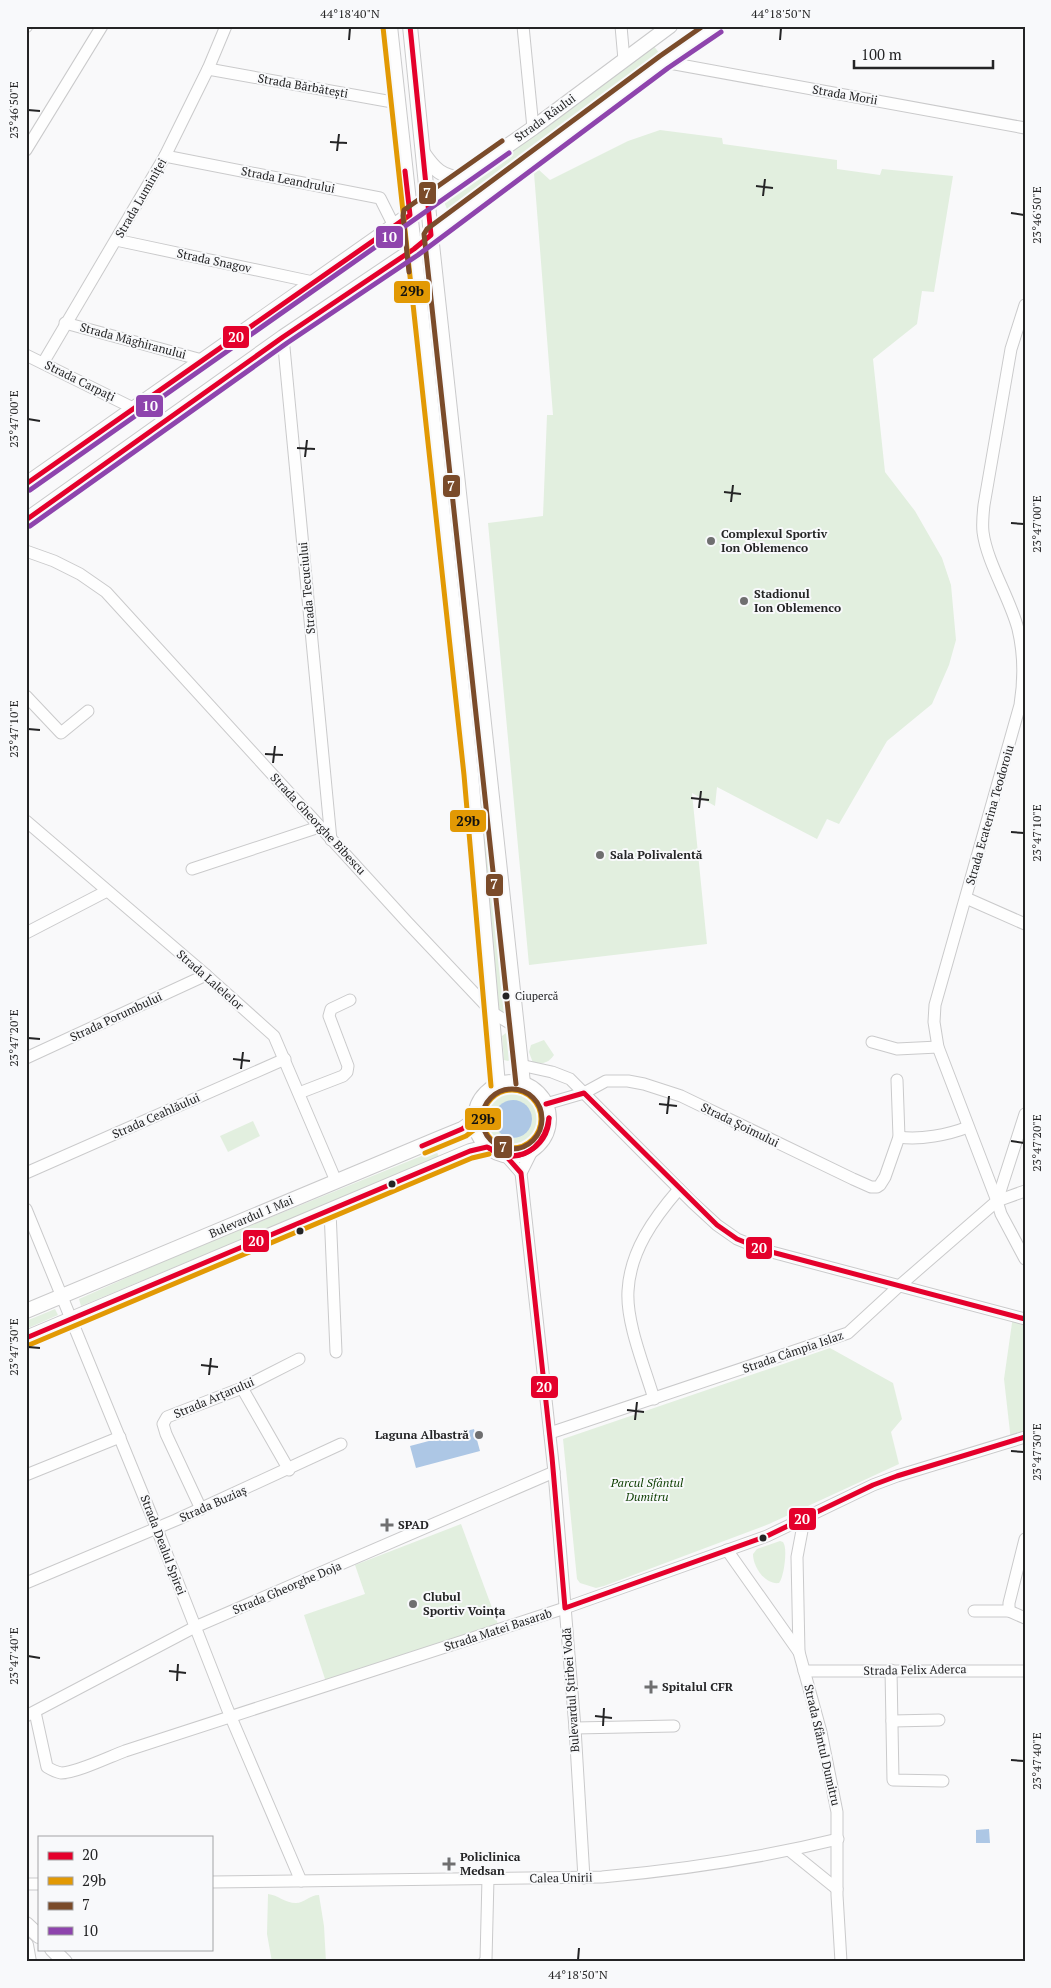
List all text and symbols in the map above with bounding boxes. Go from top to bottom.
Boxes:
text: 44°18'40"N [320,6,380,21]
text: 44°18'50"N [751,6,811,21]
scale bar [854,38,992,70]
text: 100 m [861,44,902,64]
street label: Strada Bărbătești [257,70,350,102]
text: 23°46'50"E [6,81,21,139]
street label: Strada Morii [811,81,879,108]
street label: Strada Râului [511,90,579,145]
street label: Strada Luminiței [112,155,170,241]
street label: Strada Leandrului [240,163,337,196]
line badge: 7 [418,181,437,205]
text: 7 [423,183,431,202]
text: 23°46'50"E [1029,186,1044,244]
line badge: 10 [375,225,404,249]
text: 10 [381,227,397,246]
street label: Strada Snagov [176,245,254,276]
line badge: 29b [393,280,431,304]
text: 29b [400,281,424,300]
street label: Strada Măghiranului [78,319,188,362]
line badge: 20 [222,325,250,349]
text: 20 [228,327,244,346]
street label: Strada Carpați [42,357,118,405]
text: 23°47'00"E [6,390,21,448]
line badge: 10 [135,394,164,418]
text: 10 [142,396,158,415]
line badge: 7 [442,474,461,498]
text: 7 [447,476,455,495]
text: 23°47'00"E [1029,495,1044,553]
place label: Complexul Sportiv Ion Oblemenco [721,526,828,555]
marker: Complexul Sportiv Ion Oblemenco [705,535,717,547]
street label: Strada Tecuciului [295,541,318,635]
place label: Stadionul Ion Oblemenco [754,586,841,615]
marker: Stadionul Ion Oblemenco [738,595,750,607]
text: 23°47'10"E [6,700,21,758]
street label: Strada Ecaterina Teodoroiu [962,743,1017,887]
street label: Strada Gheorghe Bibescu [267,770,369,878]
text: 23°47'10"E [1029,804,1044,862]
line badge: 29b [449,809,487,833]
text: 29b [456,811,480,830]
place label: Sala Polivalentă [610,847,703,862]
marker: Sala Polivalentă [594,849,606,861]
line badge: 7 [485,873,504,897]
text: 7 [490,874,498,893]
street label: Strada Lalelelor [174,946,247,1013]
street label: Strada Porumbului [67,988,165,1044]
place label: Ciupercă [515,989,559,1003]
marker: Ciupercă [501,991,511,1001]
text: 23°47'20"E [6,1009,21,1067]
street label: Strada Ceahlăului [110,1089,202,1142]
street label: Strada Șoimului [698,1099,782,1151]
line badge: 29b [464,1107,502,1131]
text: 29b [471,1109,495,1128]
text: 23°47'20"E [1029,1114,1044,1172]
line badge: 7 [493,1135,513,1159]
text: 7 [499,1137,507,1156]
unlabelled marker [387,1179,397,1189]
street label: Bulevardul 1 Mai [206,1192,295,1241]
unlabelled marker [295,1226,305,1236]
line badge: 20 [242,1229,270,1253]
text: 20 [248,1231,264,1250]
line badge: 20 [745,1236,773,1260]
text: 20 [751,1238,767,1257]
text: 23°47'30"E [6,1318,21,1376]
street label: Strada Câmpia Islaz [740,1327,845,1376]
street label: Strada Arțarului [171,1374,257,1422]
line badge: 20 [530,1375,559,1399]
text: 20 [536,1377,552,1396]
text: 23°47'30"E [1029,1423,1044,1481]
place label: Laguna Albastră [375,1427,469,1442]
marker: Laguna Albastră [473,1429,485,1441]
park label: Parcul Sfântul Dumitru [610,1475,684,1504]
street label: Strada Buziaș [177,1482,249,1526]
street label: Strada Dealul Spirei [137,1493,190,1597]
line badge: 20 [788,1507,817,1531]
text: 20 [794,1509,810,1528]
place label: SPAD [398,1517,429,1532]
marker: SPAD [380,1518,394,1532]
unlabelled marker [758,1533,768,1543]
street label: Strada Gheorghe Doja [230,1558,343,1617]
place label: Clubul Sportiv Voința [423,1589,506,1619]
marker: Clubul Sportiv Voința [407,1598,419,1610]
street label: Strada Matei Basarab [442,1605,554,1654]
text: 23°47'40"E [6,1627,21,1685]
street label: Bulevardul Știrbei Vodă [559,1627,583,1753]
street label: Strada Felix Aderca [863,1661,967,1678]
place label: Spitalul CFR [662,1679,734,1694]
marker: Spitalul CFR [644,1680,658,1694]
street label: Strada Sfântul Dumitru [801,1683,844,1807]
text: 23°47'40"E [1029,1732,1044,1790]
legend [38,1836,212,1950]
text: 20 [82,1844,98,1864]
place label: Policlinica Medsan [460,1849,521,1878]
marker: Policlinica Medsan [442,1857,456,1871]
street label: Calea Unirii [529,1869,593,1886]
text: 29b [82,1870,106,1890]
text: 7 [82,1894,90,1914]
text: 10 [82,1920,98,1940]
text: 44°18'50"N [548,1967,608,1982]

